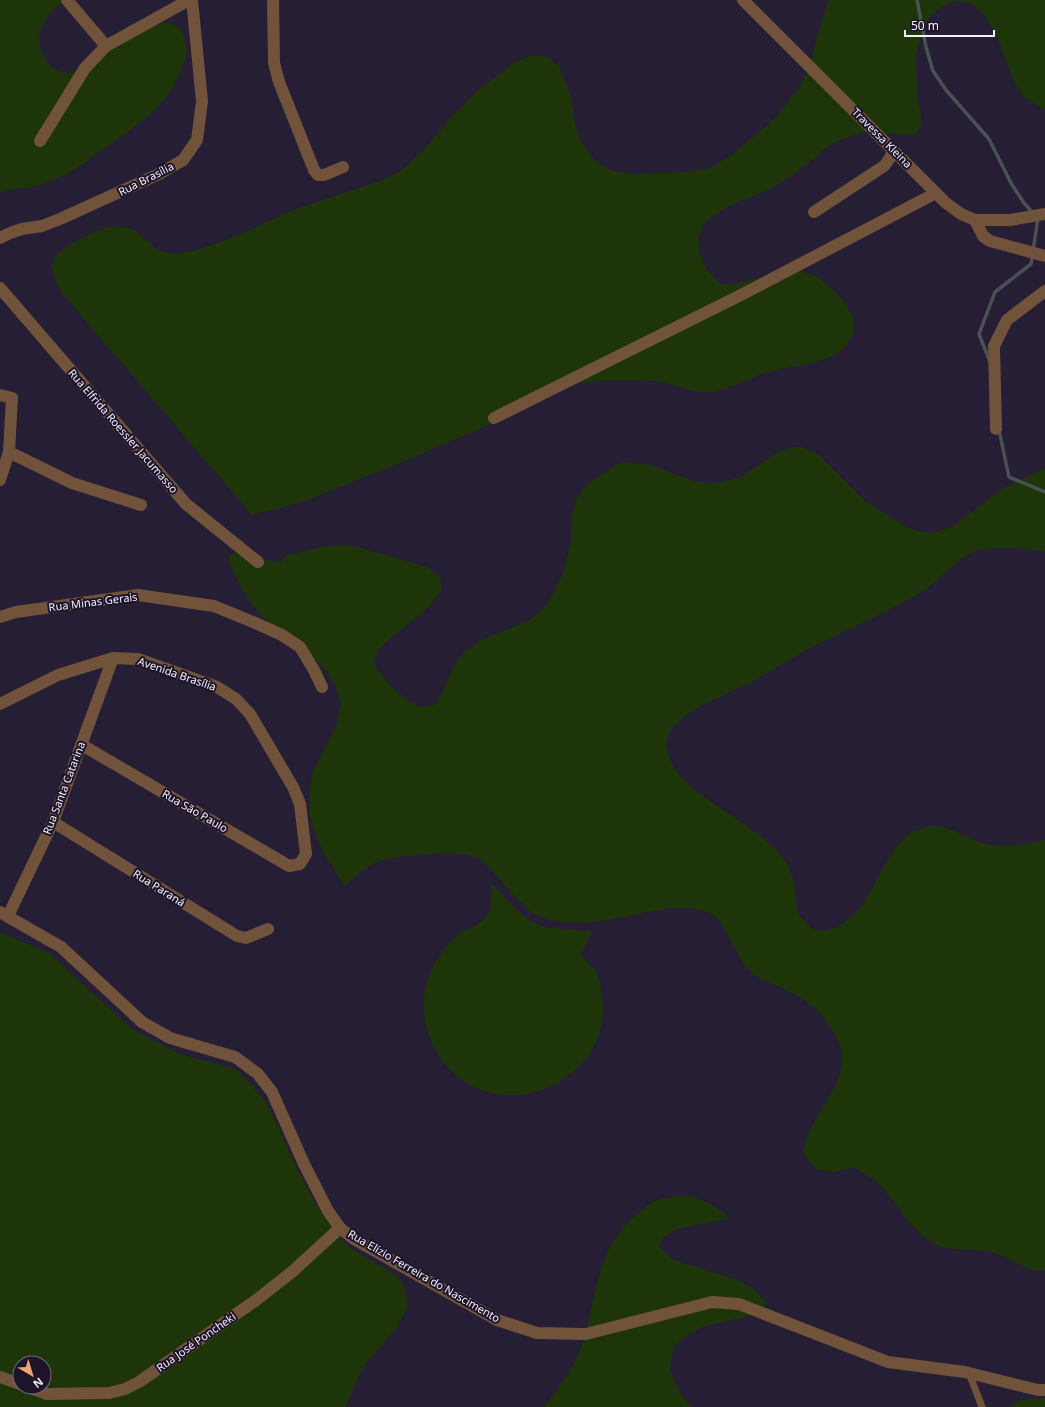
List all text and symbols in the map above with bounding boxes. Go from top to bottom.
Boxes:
scale bar [905,12,994,38]
text: 50 m [911,17,939,34]
street label: Travessa Kleina [849,104,916,171]
street label: Rua Brasília [116,158,176,199]
street label: Rua Elfrida Roessler Jacumasso [65,365,182,496]
street label: Rua Minas Gerais [48,589,138,614]
street label: Avenida Brasília [136,653,218,694]
street label: Rua Santa Catarina [39,739,88,836]
street label: Rua São Paulo [160,786,231,836]
street label: Rua Paraná [130,866,188,910]
street label: Rua Elízio Ferreira do Nascimento [345,1226,503,1326]
street label: Rua José Poncheki [153,1309,238,1375]
north arrow [12,1355,52,1395]
text: N [30,1375,47,1392]

